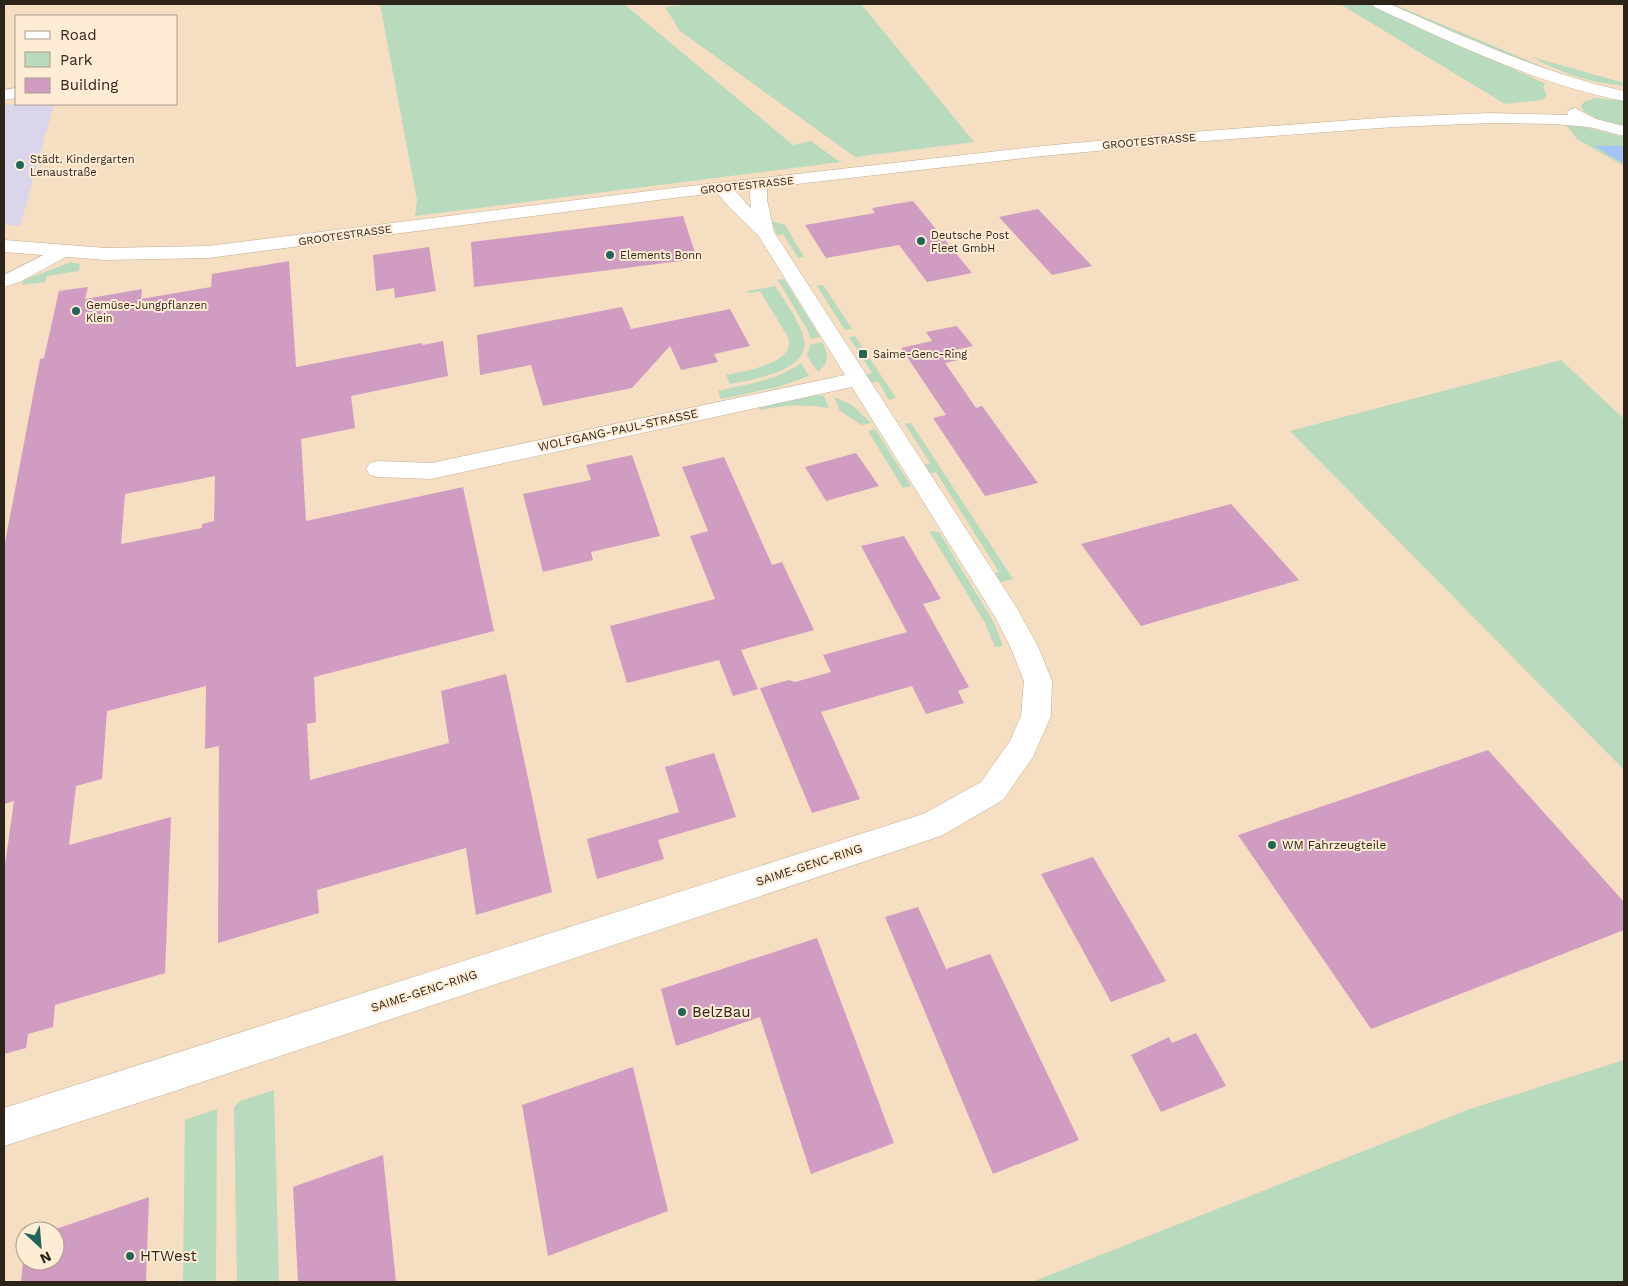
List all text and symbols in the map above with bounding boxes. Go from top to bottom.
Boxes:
legend [15,15,178,105]
text: Road [60,26,97,44]
text: Park [60,51,93,69]
text: Building [60,76,118,94]
street label: GROOTESTRASSE [1102,131,1196,152]
place label: Städt. Kindergarten Lenaustraße [30,153,134,179]
marker: Städt. Kindergarten Lenaustraße [14,159,26,171]
street label: GROOTESTRASSE [700,174,795,197]
street label: GROOTESTRASSE [298,223,393,248]
place label: Deutsche Post Fleet GmbH [931,229,1010,255]
marker: Deutsche Post Fleet GmbH [915,235,927,247]
marker: Elements Bonn [604,249,616,261]
place label: Elements Bonn [620,249,702,262]
place label: Gemüse-Jungpflanzen Klein [86,299,207,325]
marker: Gemüse-Jungpflanzen Klein [70,305,82,317]
marker: Saime-Genc-Ring [857,348,869,360]
place label: Saime-Genc-Ring [873,348,967,361]
street label: WOLFGANG-PAUL-STRASSE [537,406,700,454]
place label: WM Fahrzeugteile [1282,838,1387,852]
marker: WM Fahrzeugteile [1266,839,1278,851]
street label: SAIME-GENC-RING [754,841,864,889]
street label: SAIME-GENC-RING [369,967,479,1015]
place label: BelzBau [692,1003,751,1021]
marker: BelzBau [676,1006,688,1018]
north arrow [15,1221,65,1271]
place label: HTWest [140,1247,198,1265]
text: N [38,1248,54,1267]
marker: HTWest [124,1250,136,1262]

